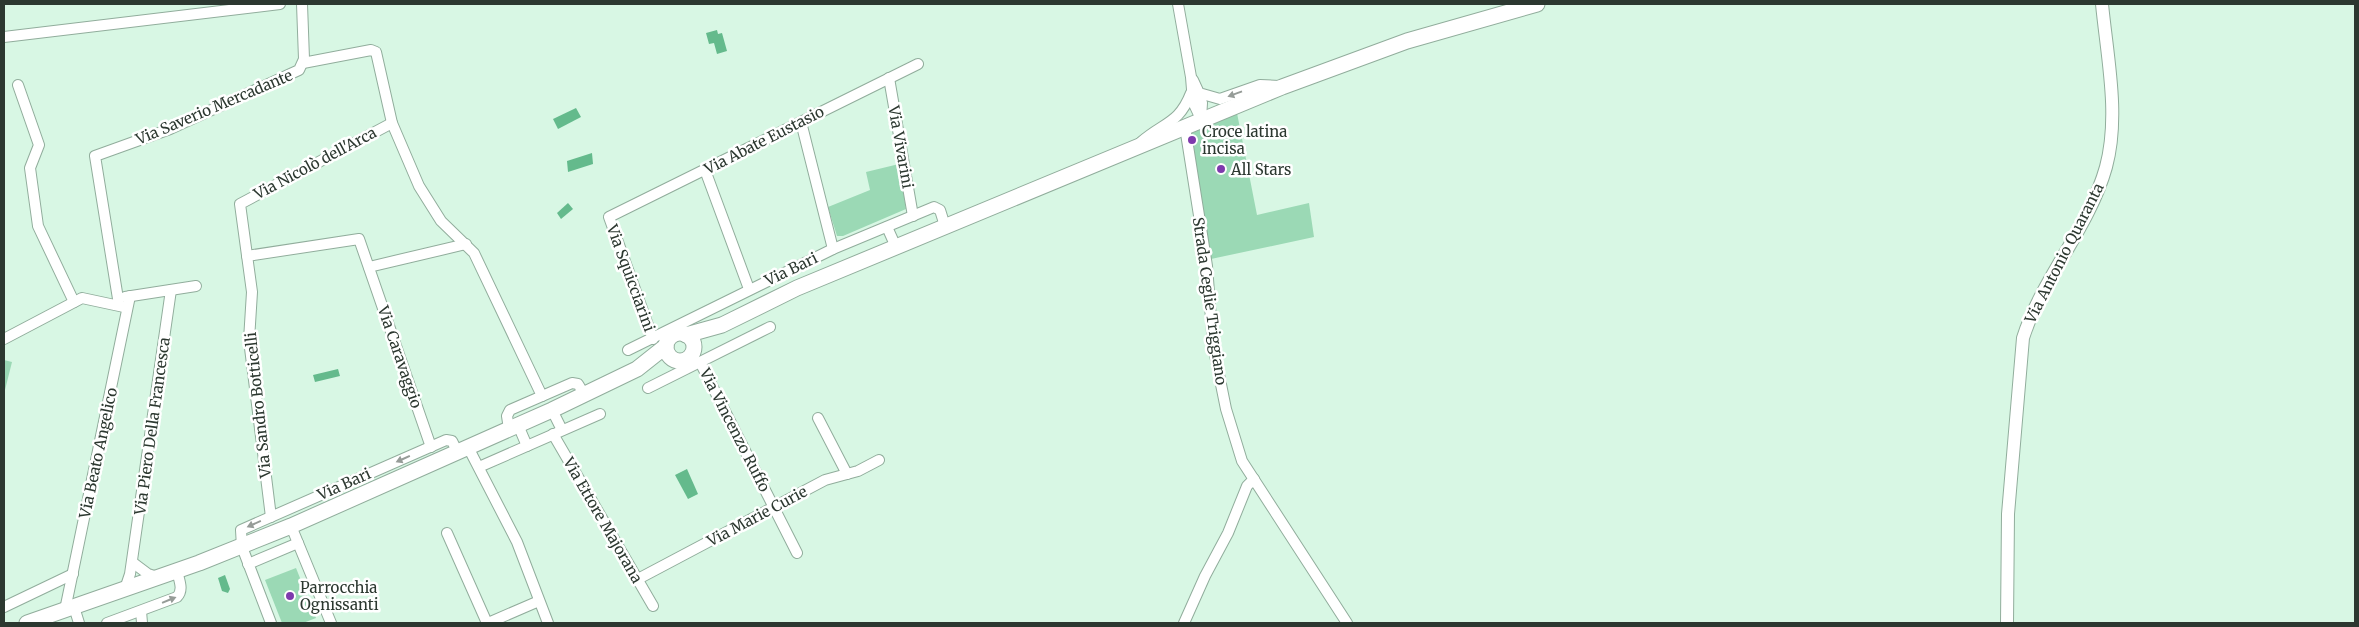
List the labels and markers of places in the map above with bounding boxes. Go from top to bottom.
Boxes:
place label: Croce latina incisa [1202,122,1287,158]
marker: Croce latina incisa [1186,134,1198,146]
place label: All Stars [1230,160,1291,179]
marker: All Stars [1215,163,1227,175]
place label: Parrocchia Ognissanti [300,578,379,614]
marker: Parrocchia Ognissanti [284,590,296,602]

